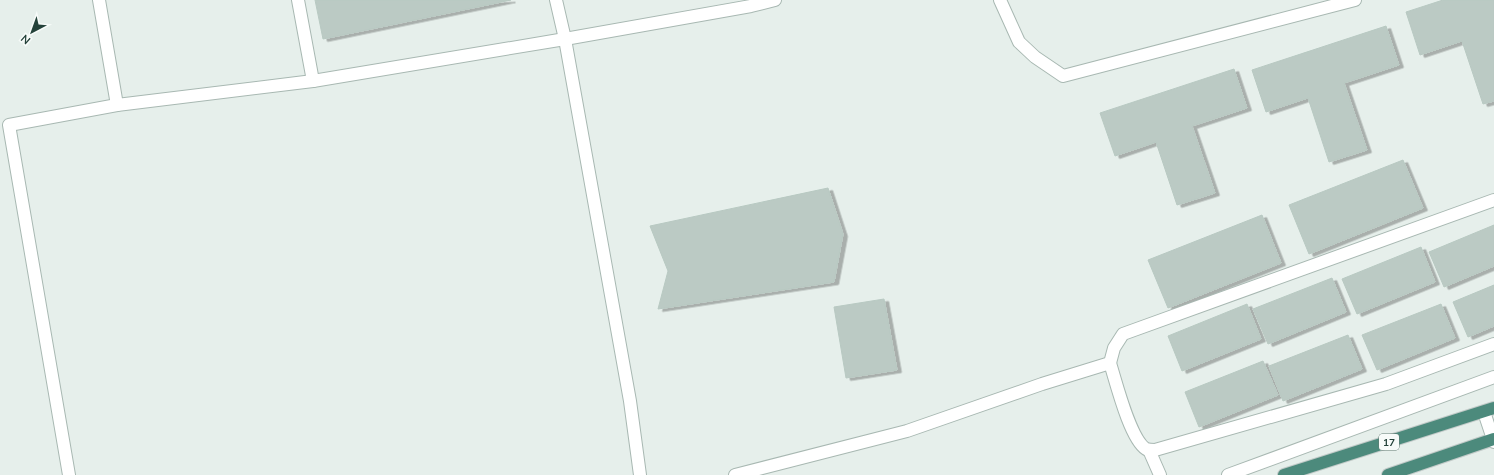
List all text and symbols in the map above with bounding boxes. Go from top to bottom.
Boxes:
north arrow [12,12,52,52]
text: N [18,31,34,48]
road number: 17 [1379,434,1399,450]

